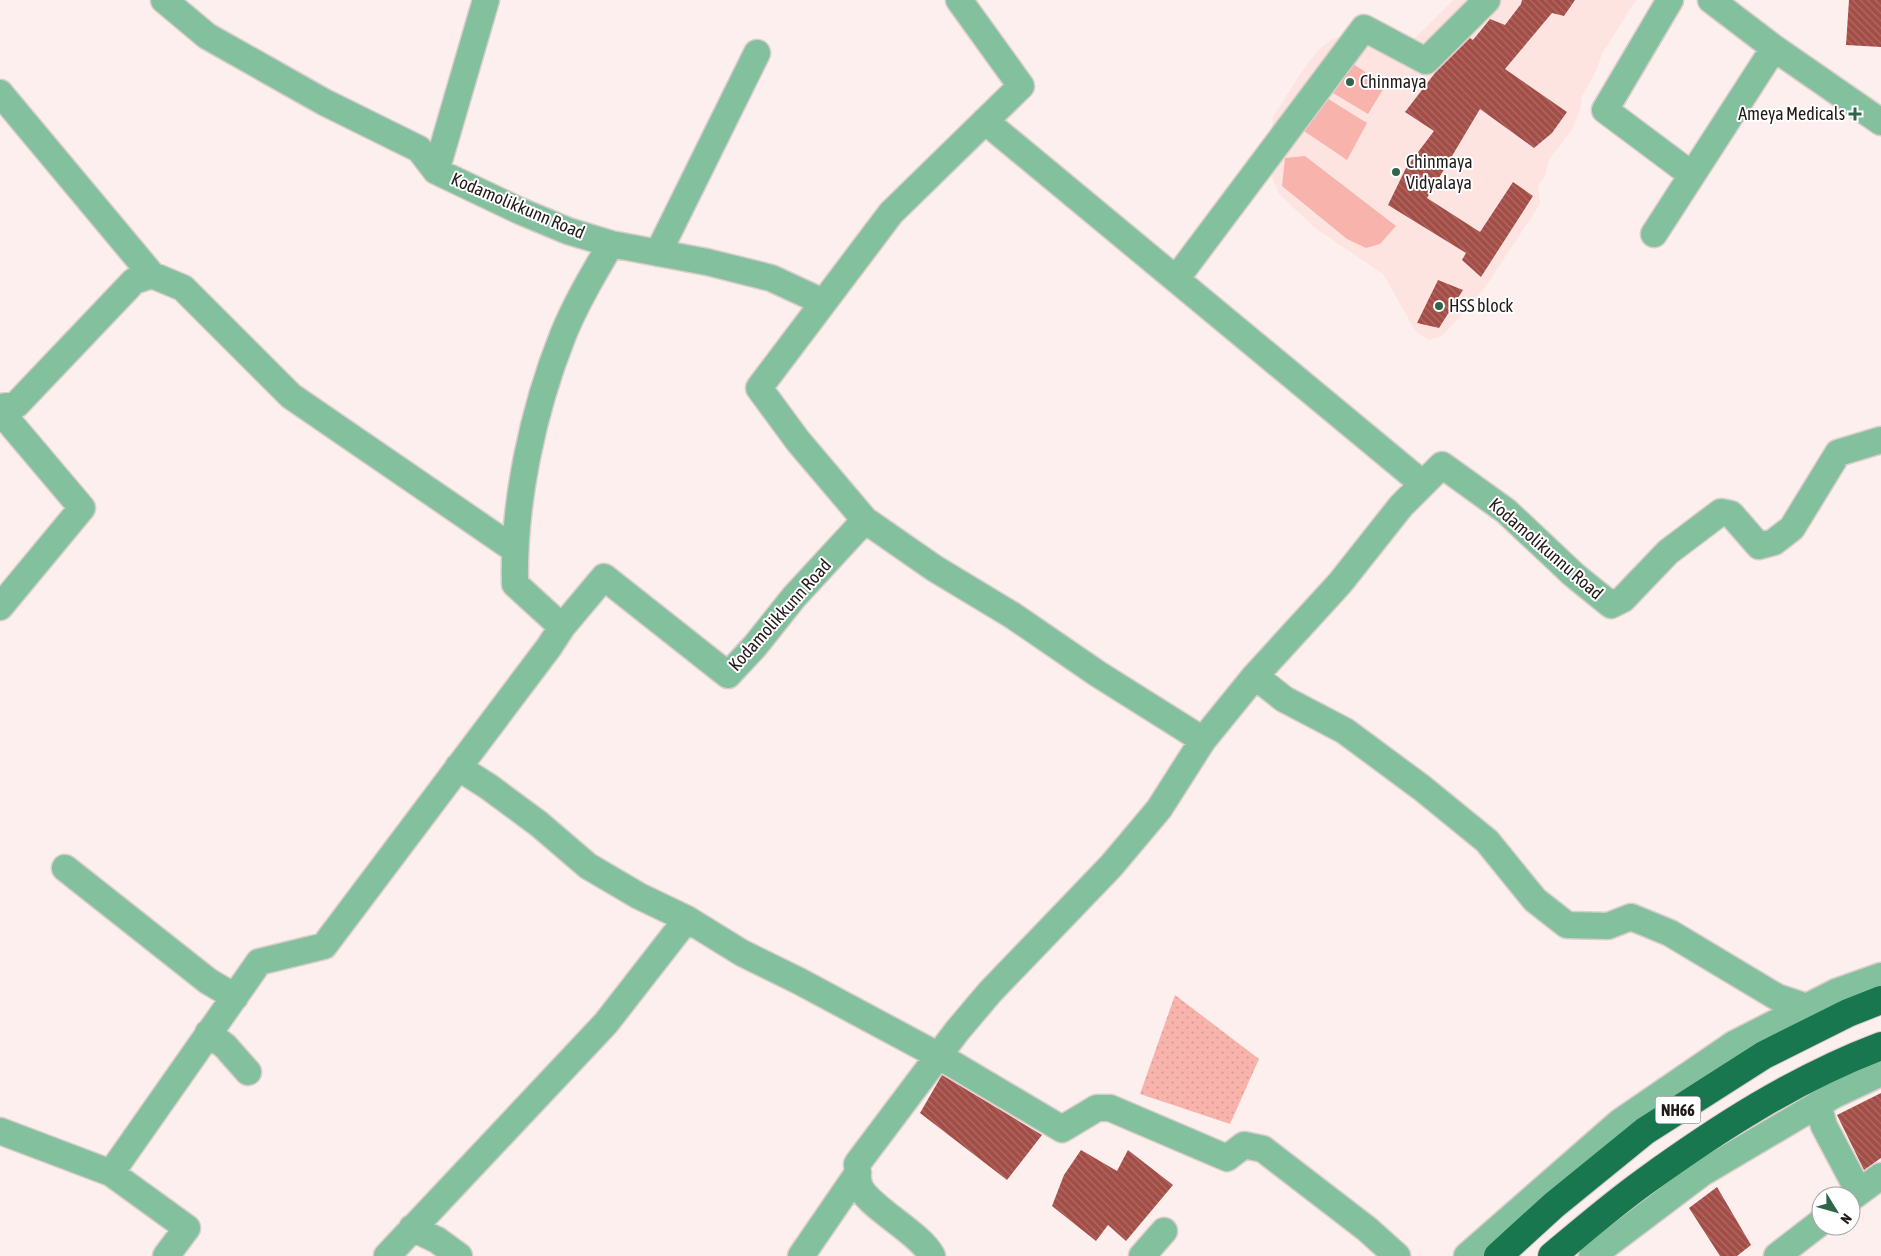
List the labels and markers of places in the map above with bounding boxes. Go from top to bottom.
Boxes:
place label: Chinmaya [1360,71,1427,92]
marker: Chinmaya [1344,76,1356,88]
place label: Ameya Medicals [1738,103,1845,124]
marker: Ameya Medicals [1849,108,1861,120]
place label: Chinmaya Vidyalaya [1406,151,1473,193]
marker: Chinmaya Vidyalaya [1390,166,1402,178]
place label: HSS block [1449,295,1513,316]
marker: HSS block [1433,300,1445,312]

